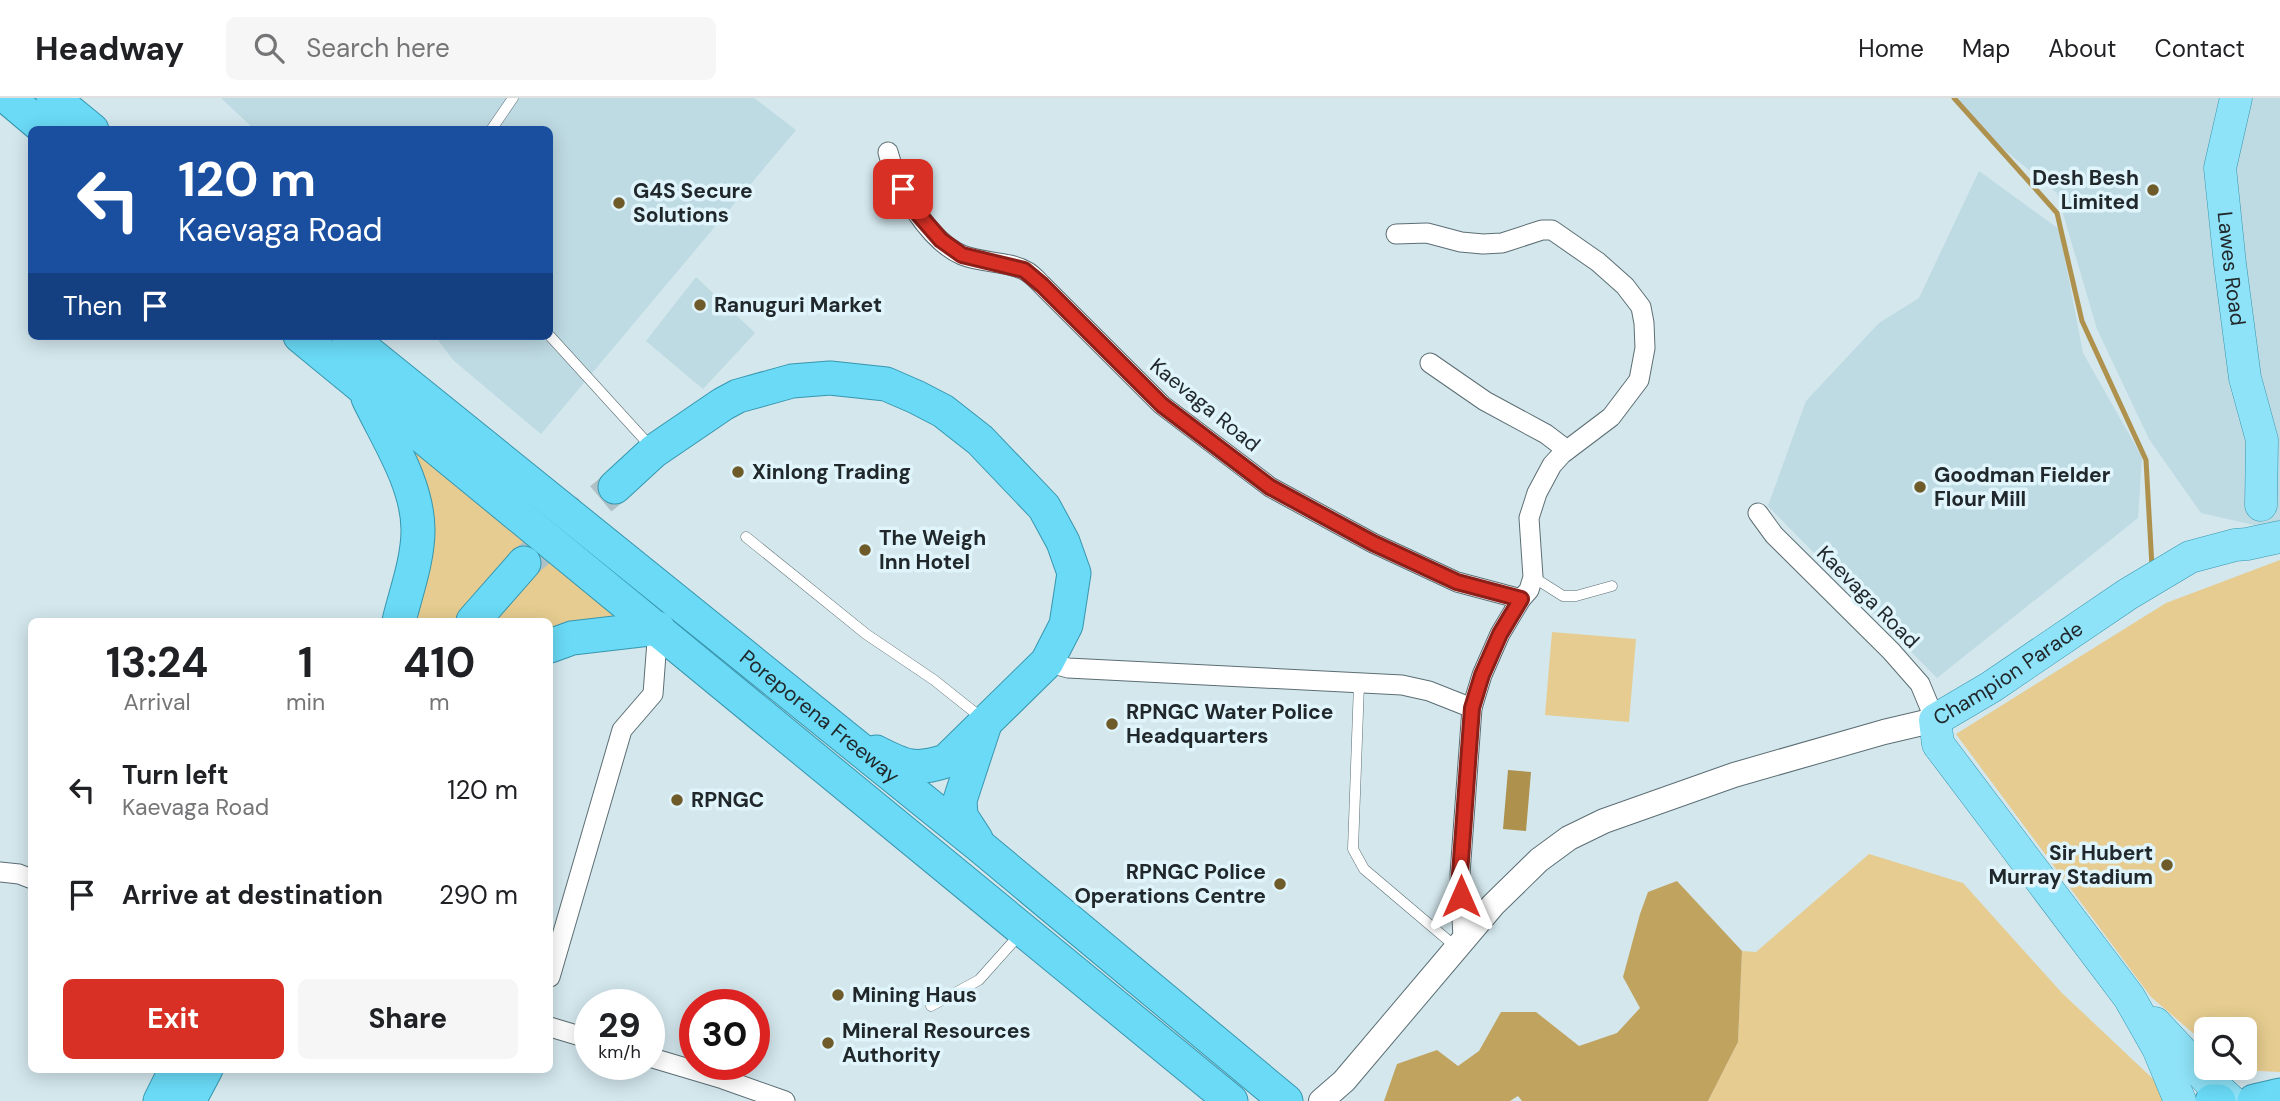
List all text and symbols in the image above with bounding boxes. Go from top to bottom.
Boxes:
search box [226,17,716,80]
text: Headway [35,27,184,70]
icon: search [250,29,288,67]
text: Search here [306,31,450,65]
text: Home [1858,33,1924,64]
text: Map [1962,33,2010,64]
text: About [2048,33,2117,64]
text: Contact [2155,33,2245,64]
text: 120 m [178,147,316,211]
icon: left [63,154,154,245]
pin [873,159,933,219]
place label: Desh Besh Limited [2032,164,2139,216]
icon: arrive [884,170,922,208]
place label: G4S Secure Solutions [633,177,753,229]
marker: Desh Besh Limited [2145,182,2161,198]
marker: G4S Secure Solutions [611,195,627,211]
text: Kaevaga Road [178,209,383,251]
street label: Lawes Road [2211,210,2252,327]
icon: arrive [136,287,174,325]
text: Then [63,289,122,323]
place label: Ranuguri Market [714,291,882,319]
marker: Ranuguri Market [692,297,708,313]
street label: Kaevaga Road [1144,352,1266,458]
place label: Xinlong Trading [752,458,911,486]
place label: Goodman Fielder Flour Mill [1934,461,2111,513]
marker: Xinlong Trading [730,464,746,480]
marker: Goodman Fielder Flour Mill [1912,479,1928,495]
place label: The Weigh Inn Hotel [879,524,986,576]
street label: Kaevaga Road [1811,540,1925,654]
marker: The Weigh Inn Hotel [857,542,873,558]
street label: Champion Parade [1928,615,2089,732]
text: 13:24 [106,635,208,690]
text: 1 [298,635,313,690]
text: 410 [403,635,475,690]
street label: Poreporena Freeway [734,644,906,790]
text: Arrival [124,687,191,717]
text: min [286,687,325,717]
text: m [429,687,449,717]
place label: RPNGC Water Police Headquarters [1126,698,1333,750]
marker: RPNGC Water Police Headquarters [1104,716,1120,732]
text: Turn left [122,758,229,792]
icon: left [63,771,101,809]
text: 120 m [447,773,518,807]
place label: RPNGC [691,786,764,814]
text: Kaevaga Road [122,792,269,822]
marker: RPNGC [669,792,685,808]
place label: Sir Hubert Murray Stadium [1988,839,2153,891]
marker: Sir Hubert Murray Stadium [2159,857,2175,873]
place label: RPNGC Police Operations Centre [1074,858,1266,910]
position arrow [1424,859,1498,933]
icon: arrive [63,876,101,914]
marker: RPNGC Police Operations Centre [1272,876,1288,892]
text: Arrive at destination [122,878,383,912]
text: 290 m [439,878,518,912]
button: Exit [63,979,284,1059]
button: Share [298,979,518,1059]
place label: Mining Haus [852,981,977,1009]
marker: Mining Haus [830,987,846,1003]
speed limit sign: 30 [679,989,770,1080]
text: 29 [598,1002,641,1048]
place label: Mineral Resources Authority [842,1017,1031,1069]
map controls [2194,1017,2257,1080]
button: search [2194,1017,2257,1080]
marker: Mineral Resources Authority [820,1035,836,1051]
text: km/h [598,1040,641,1064]

